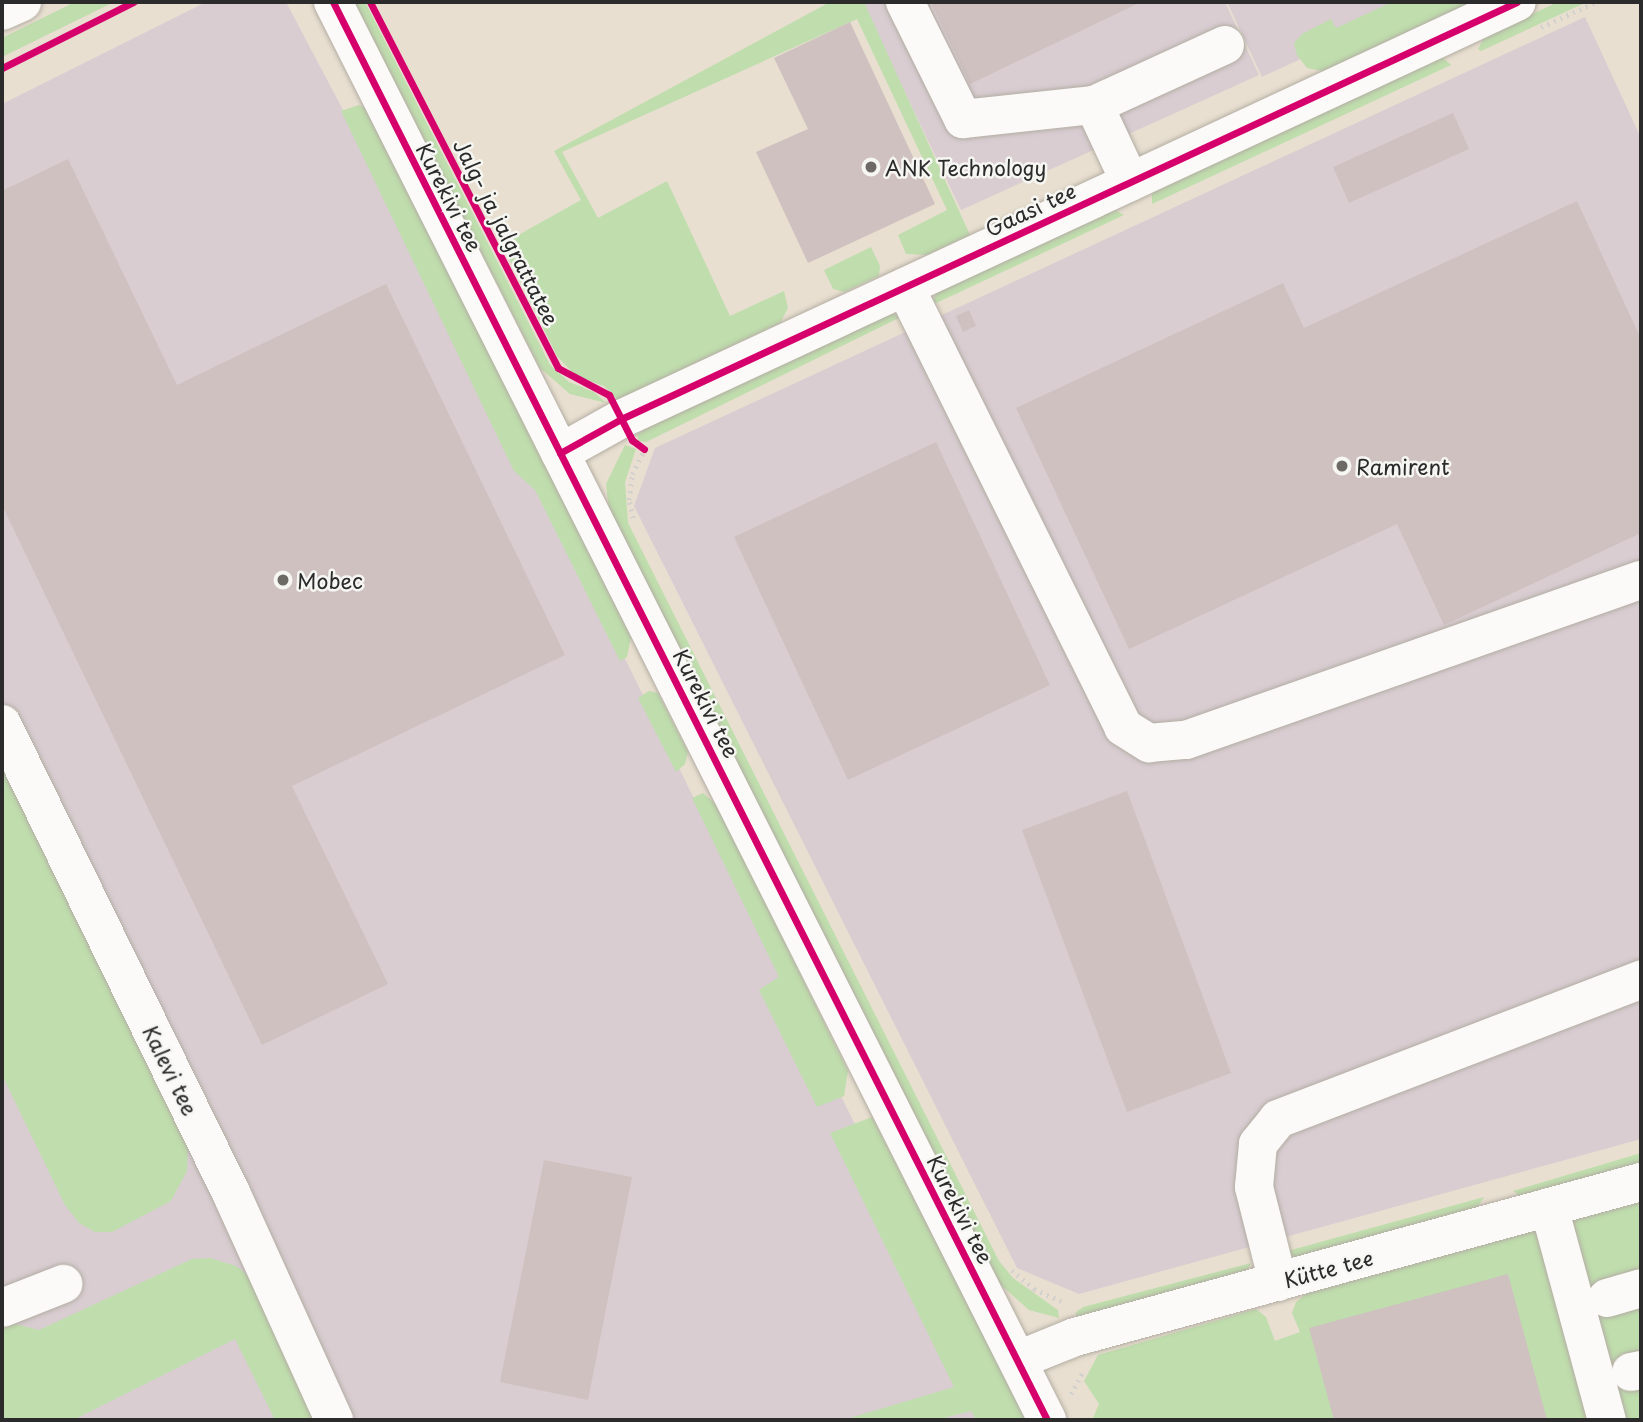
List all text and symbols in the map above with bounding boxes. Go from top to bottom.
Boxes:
street label: Jalg- ja jalgrattatee [449,134,565,330]
street label: Kurekivi tee [412,138,488,256]
place label: ANK Technology [885,154,1048,180]
marker: ANK Technology [863,159,879,175]
street label: Gaasi tee [981,177,1079,241]
place label: Ramirent [1356,453,1450,479]
marker: Ramirent [1334,458,1350,474]
place label: Mobec [297,567,363,593]
marker: Mobec [275,572,291,588]
street label: Kurekivi tee [669,644,745,762]
street label: Kalevi tee [138,1021,204,1119]
street label: Kurekivi tee [923,1150,999,1268]
street label: Kütte tee [1281,1244,1375,1292]

